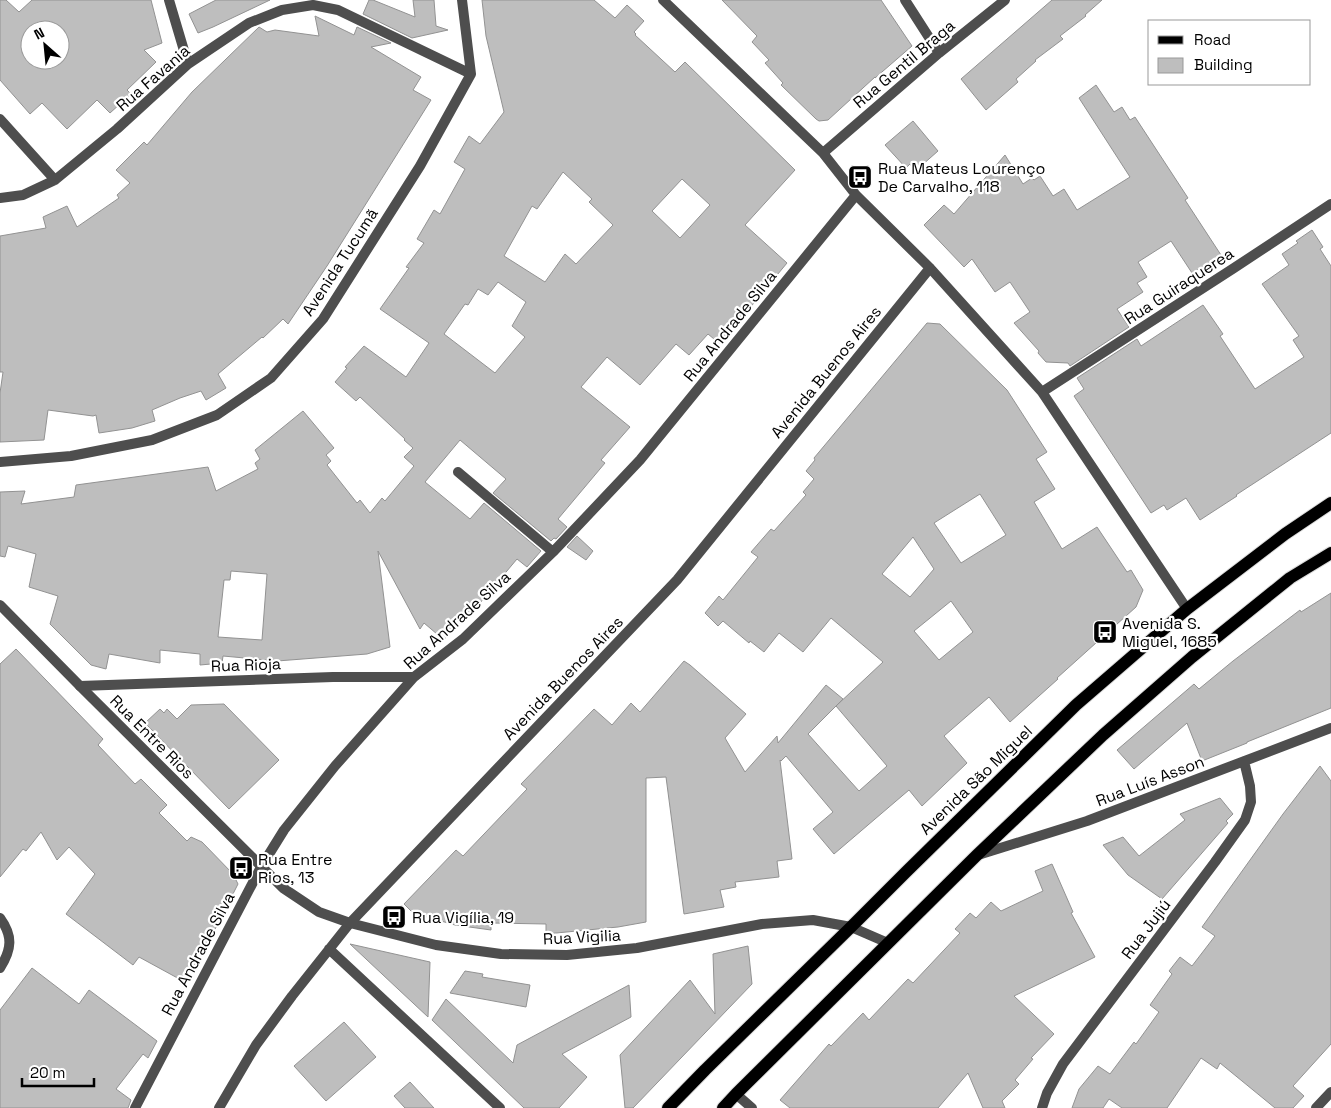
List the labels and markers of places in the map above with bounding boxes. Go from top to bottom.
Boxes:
place label: Rua Mateus Lourenço De Carvalho, 118 [878,158,1045,197]
bus stop icon: Rua Mateus Lourenço De Carvalho, 118 [847,164,873,190]
place label: Avenida S. Miguel, 1685 [1122,613,1217,652]
bus stop icon: Avenida S. Miguel, 1685 [1092,619,1118,645]
place label: Rua Entre Rios, 13 [258,849,332,888]
bus stop icon: Rua Entre Rios, 13 [228,855,254,881]
bus stop icon: Rua Vigília, 19 [381,904,407,930]
place label: Rua Vigília, 19 [412,907,514,928]

